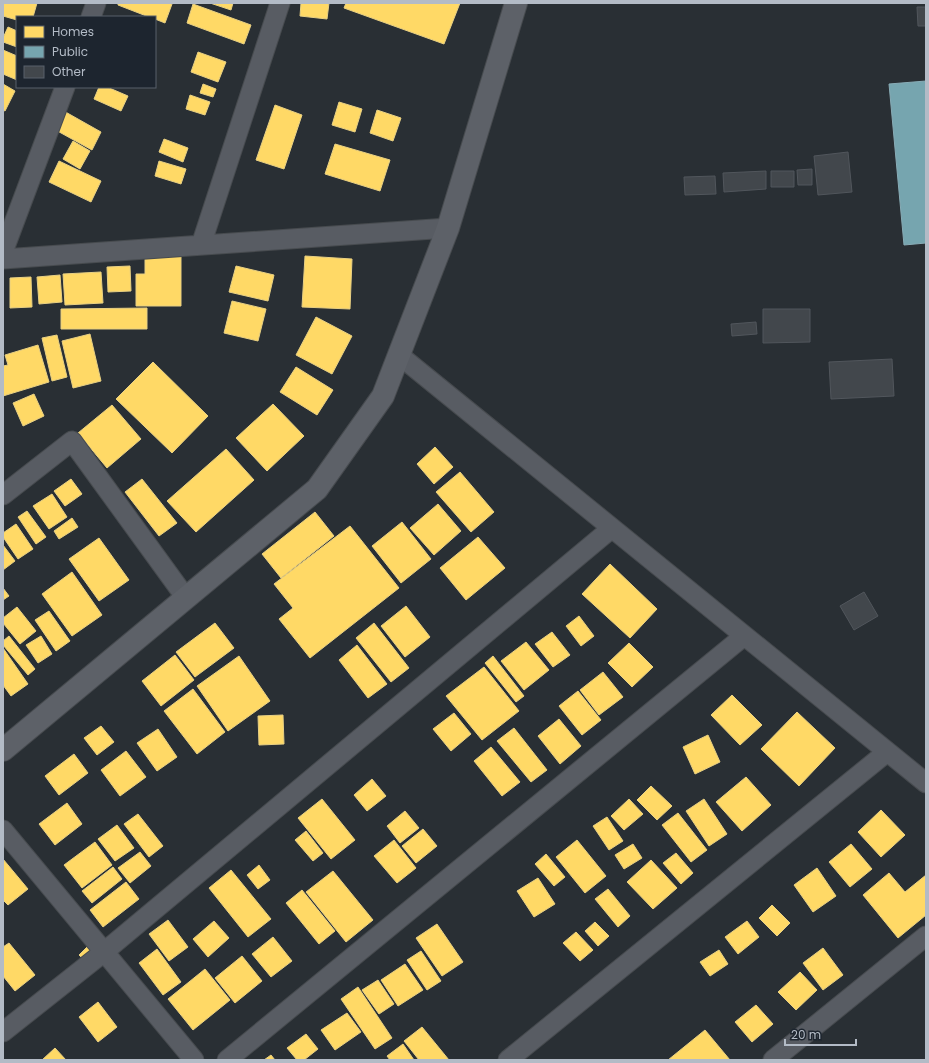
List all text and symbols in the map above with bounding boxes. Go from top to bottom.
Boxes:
legend [16,16,156,88]
text: Homes [52,23,94,40]
text: Public [52,43,88,60]
text: Other [52,63,86,80]
scale bar [785,1021,856,1047]
text: 20 m [791,1026,821,1043]

